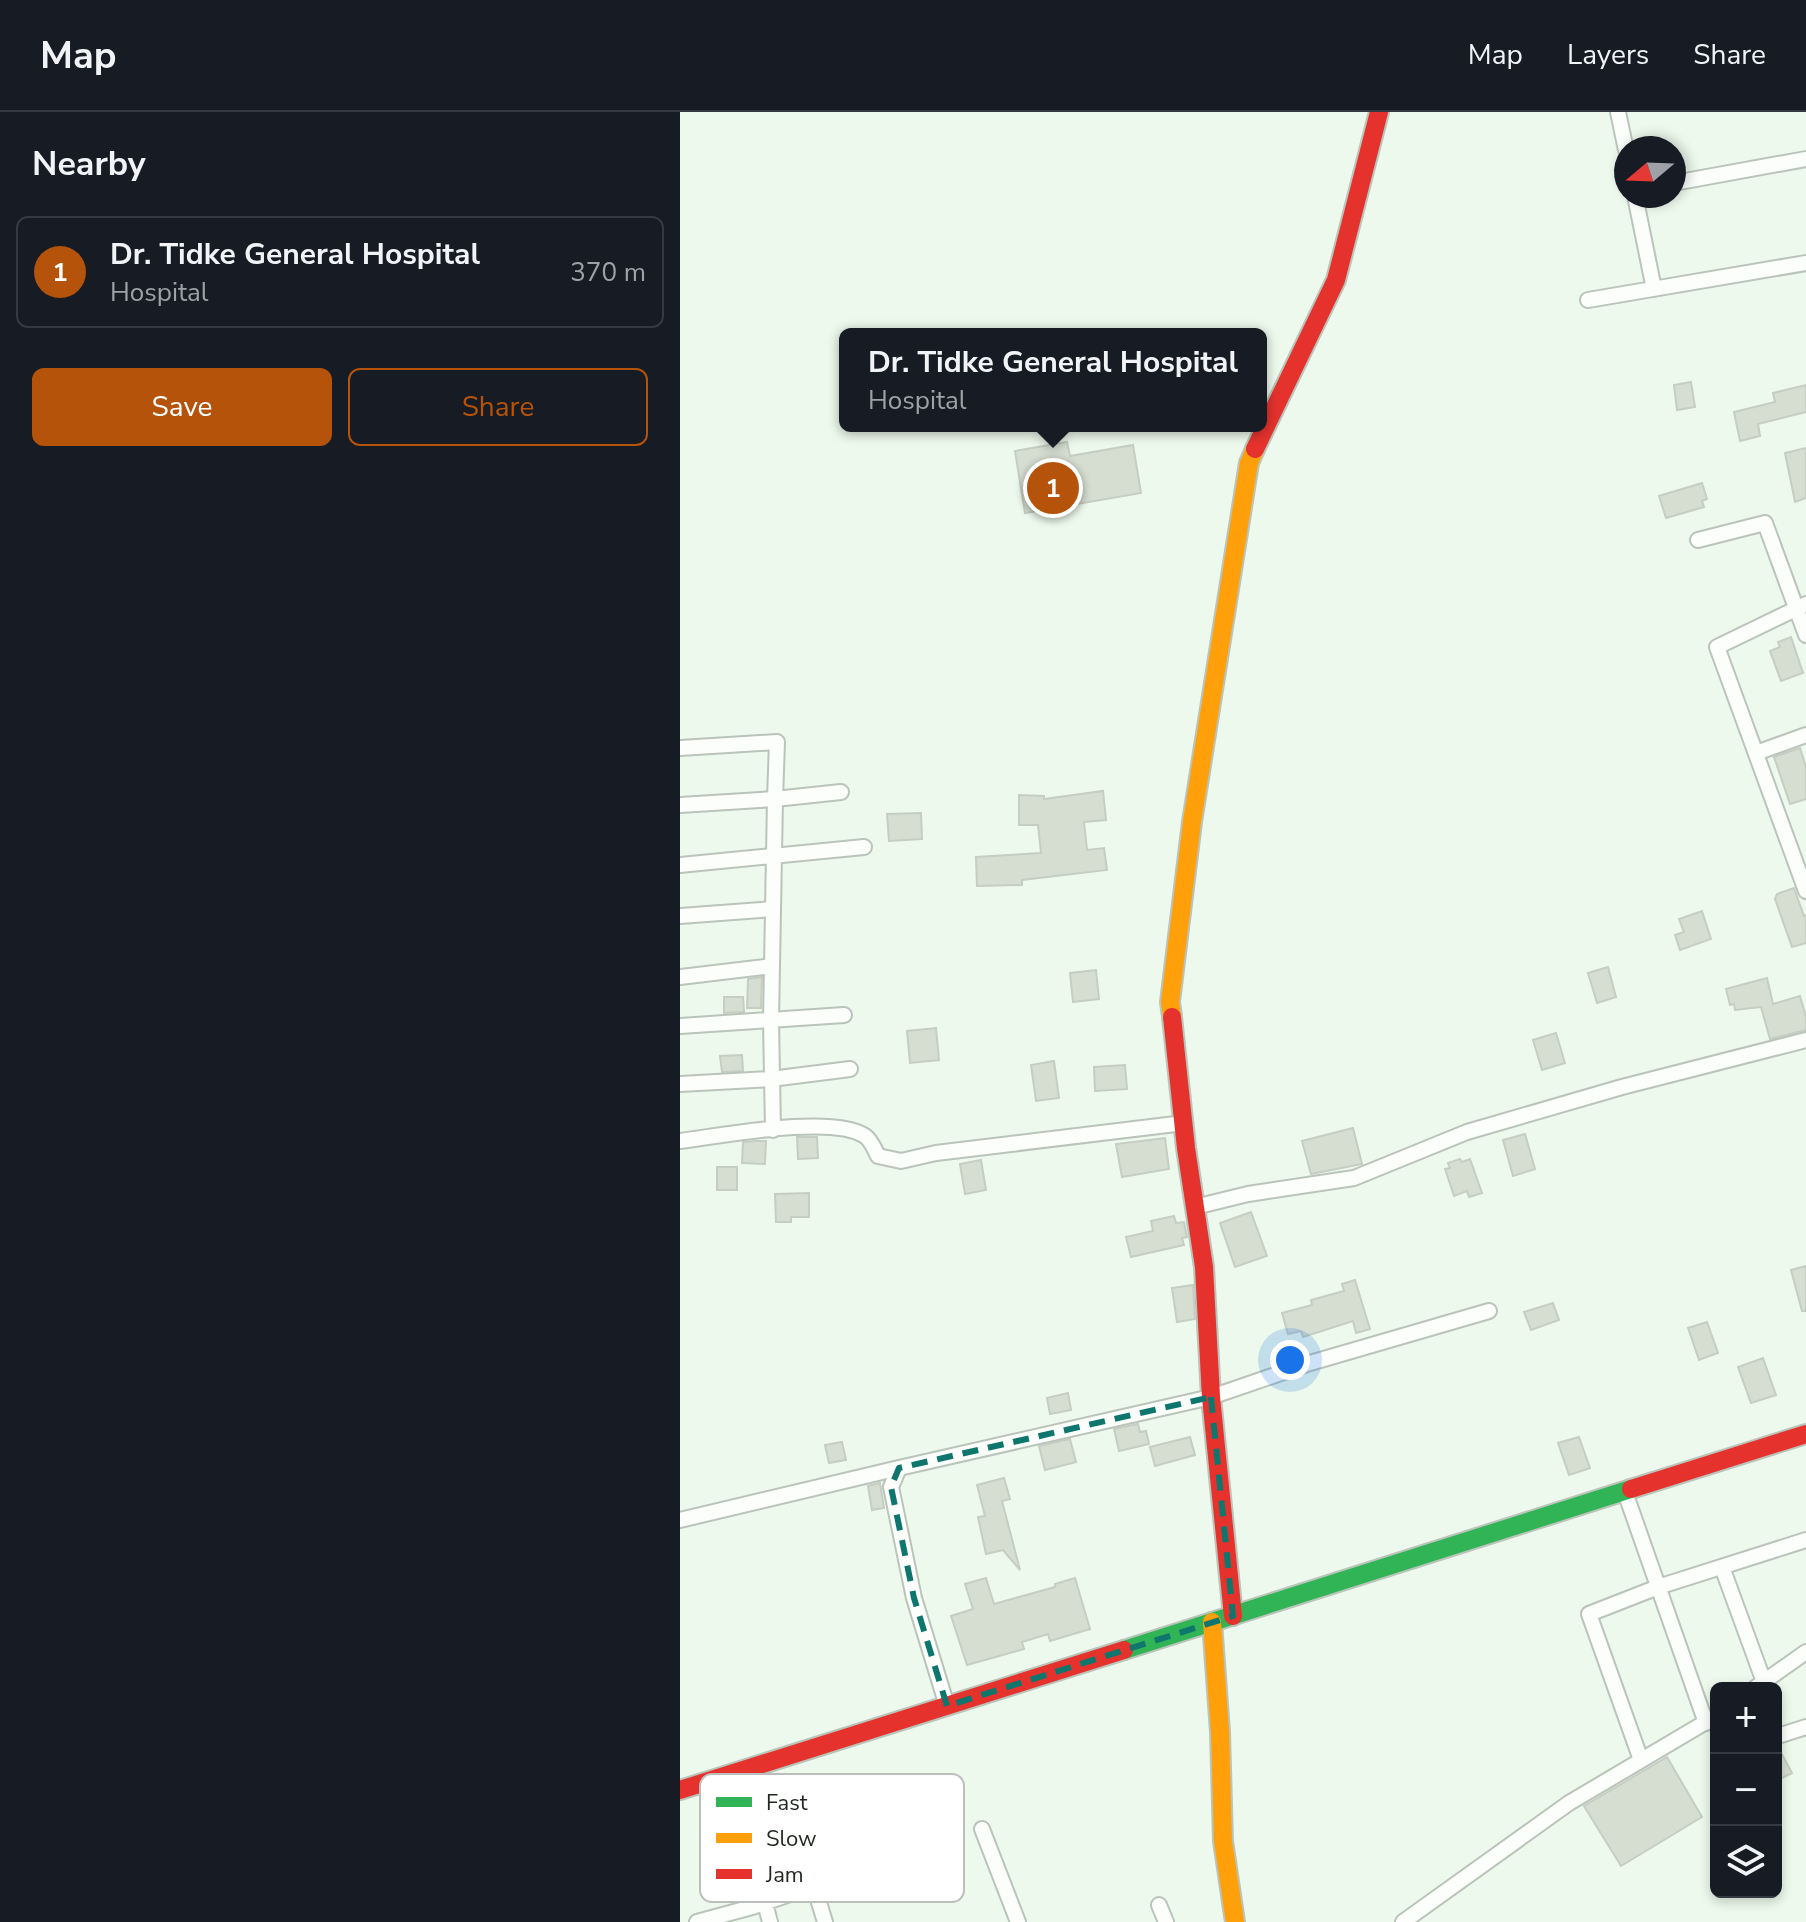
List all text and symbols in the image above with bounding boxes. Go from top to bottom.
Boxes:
text: Map [40,30,117,81]
text: Map [1468,36,1523,74]
text: Layers [1567,36,1649,74]
text: Share [1693,36,1766,74]
north arrow [1614,136,1686,208]
text: Nearby [32,141,146,187]
text: Dr. Tidke General Hospital [110,234,480,275]
text: 1 [52,255,68,290]
text: 370 m [570,255,646,290]
text: Hospital [110,275,209,310]
popup [839,328,1267,432]
text: Dr. Tidke General Hospital [868,342,1238,383]
button: Save [32,368,332,446]
button: Share [348,368,648,446]
text: Hospital [868,383,967,418]
pin: 1 [1027,458,1079,518]
your location [1270,1340,1310,1380]
map controls [1710,1682,1782,1898]
button: + [1710,1682,1782,1754]
button: − [1710,1754,1782,1826]
legend [700,1774,964,1902]
text: Fast [766,1788,808,1818]
text: Slow [766,1824,817,1854]
button: layers [1710,1826,1782,1898]
text: Jam [765,1860,804,1890]

